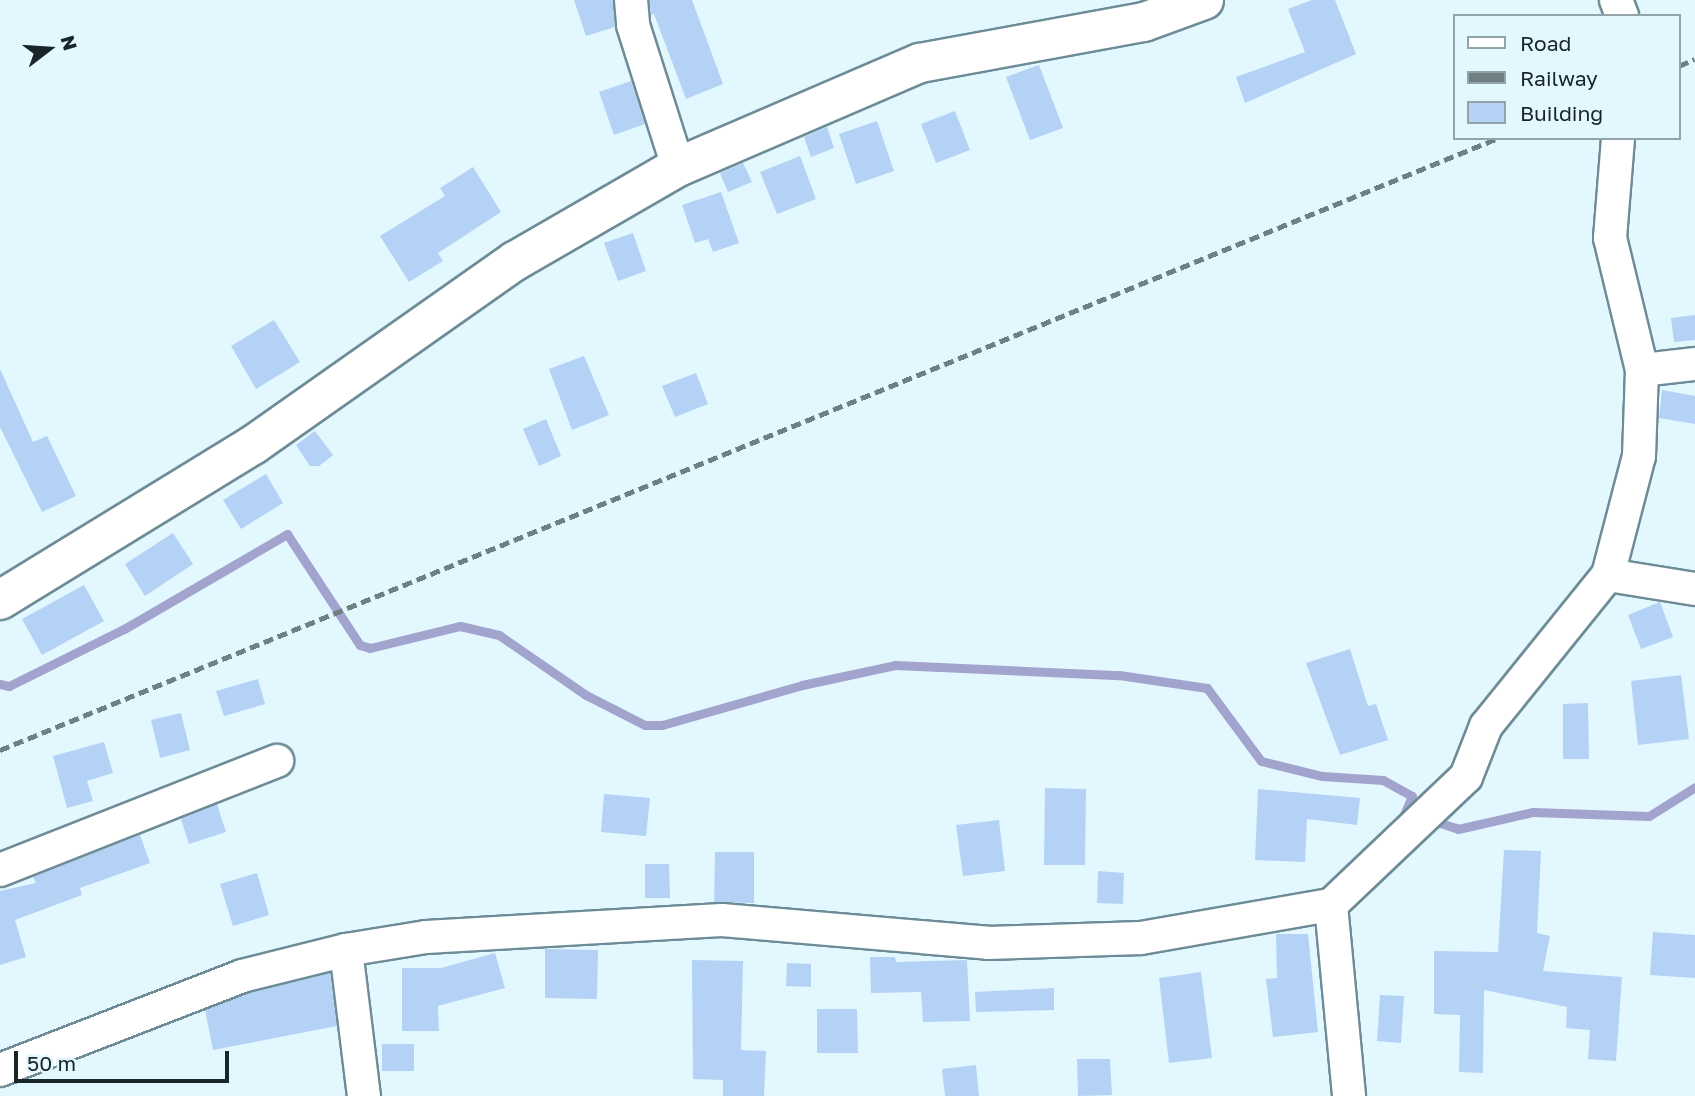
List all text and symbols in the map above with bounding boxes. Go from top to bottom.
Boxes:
north arrow [14,14,84,84]
legend [1454,14,1681,140]
text: Road [1520,30,1571,56]
text: N [56,32,83,53]
text: Railway [1520,65,1598,91]
text: Building [1520,100,1603,126]
scale bar [18,1036,233,1080]
text: 50 m [27,1050,76,1076]

